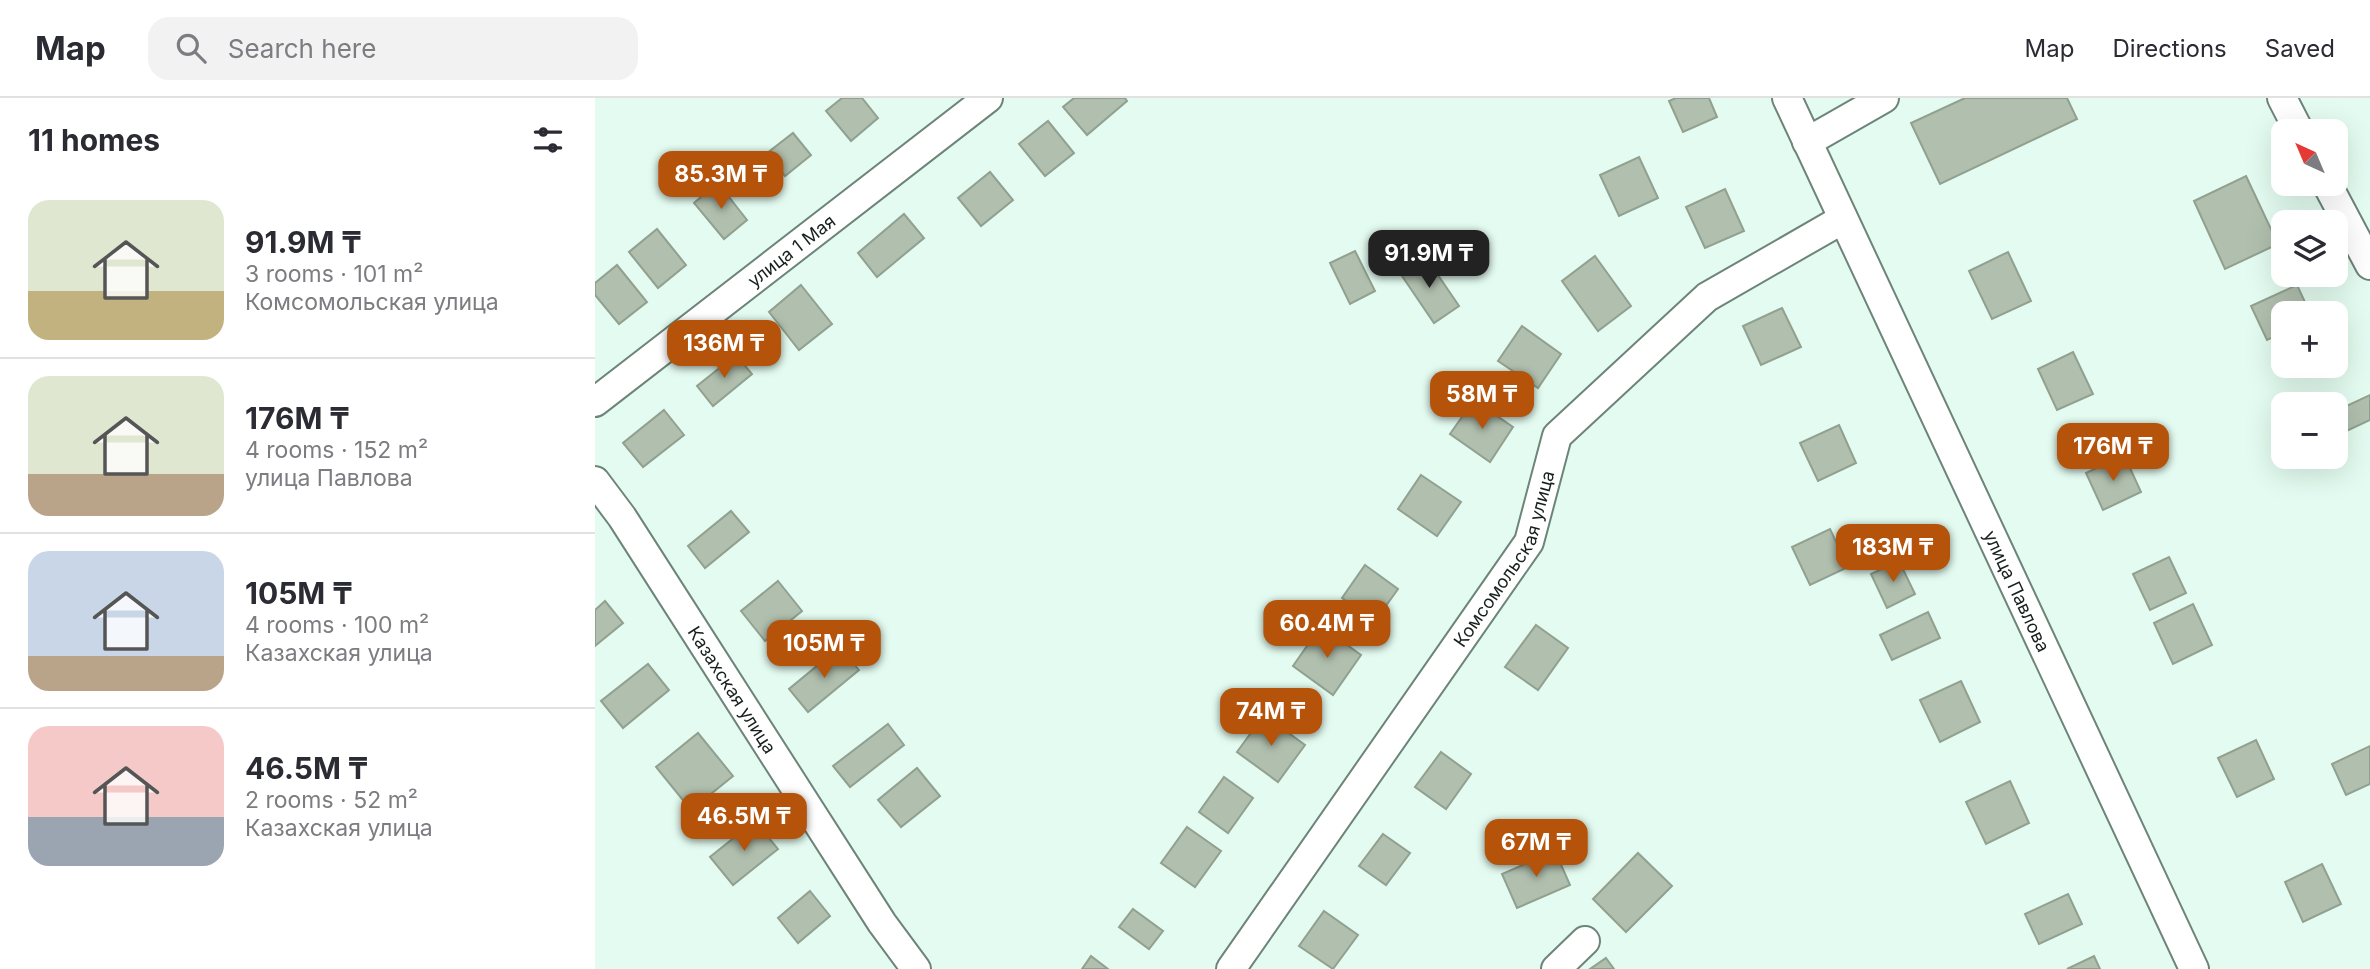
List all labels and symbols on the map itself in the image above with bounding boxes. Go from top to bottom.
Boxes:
north arrow [2271,119,2349,196]
pin: 85.3M ₸ [656,152,786,211]
street label: улица 1 Мая [743,210,839,291]
pin: 91.9M ₸ [1364,230,1494,290]
pin: 136M ₸ [667,320,781,380]
pin: 58M ₸ [1433,372,1531,431]
pin: 176M ₸ [2056,424,2170,483]
street label: Комсомольская улица [1449,468,1558,651]
pin: 183M ₸ [1836,524,1950,584]
street label: улица Павлова [1980,527,2055,655]
pin: 60.4M ₸ [1262,601,1392,660]
pin: 105M ₸ [767,620,881,680]
street label: Казахская улица [684,622,781,757]
pin: 74M ₸ [1222,688,1320,748]
pin: 46.5M ₸ [679,794,809,853]
pin: 67M ₸ [1487,820,1585,879]

